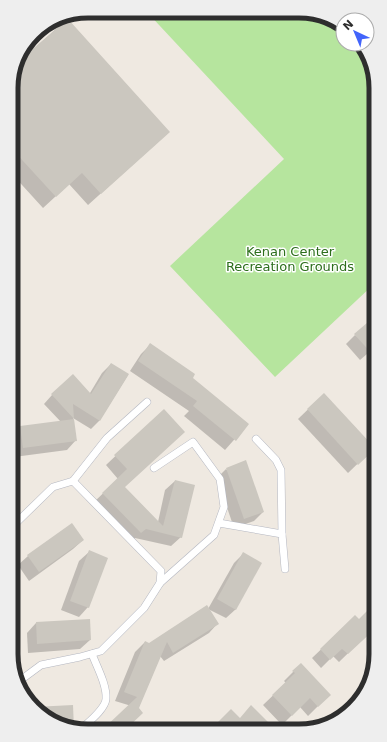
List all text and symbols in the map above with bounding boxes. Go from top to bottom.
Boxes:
north arrow [335,12,375,52]
text: N [341,17,356,33]
park label: Kenan Center Recreation Grounds [226,244,354,274]

